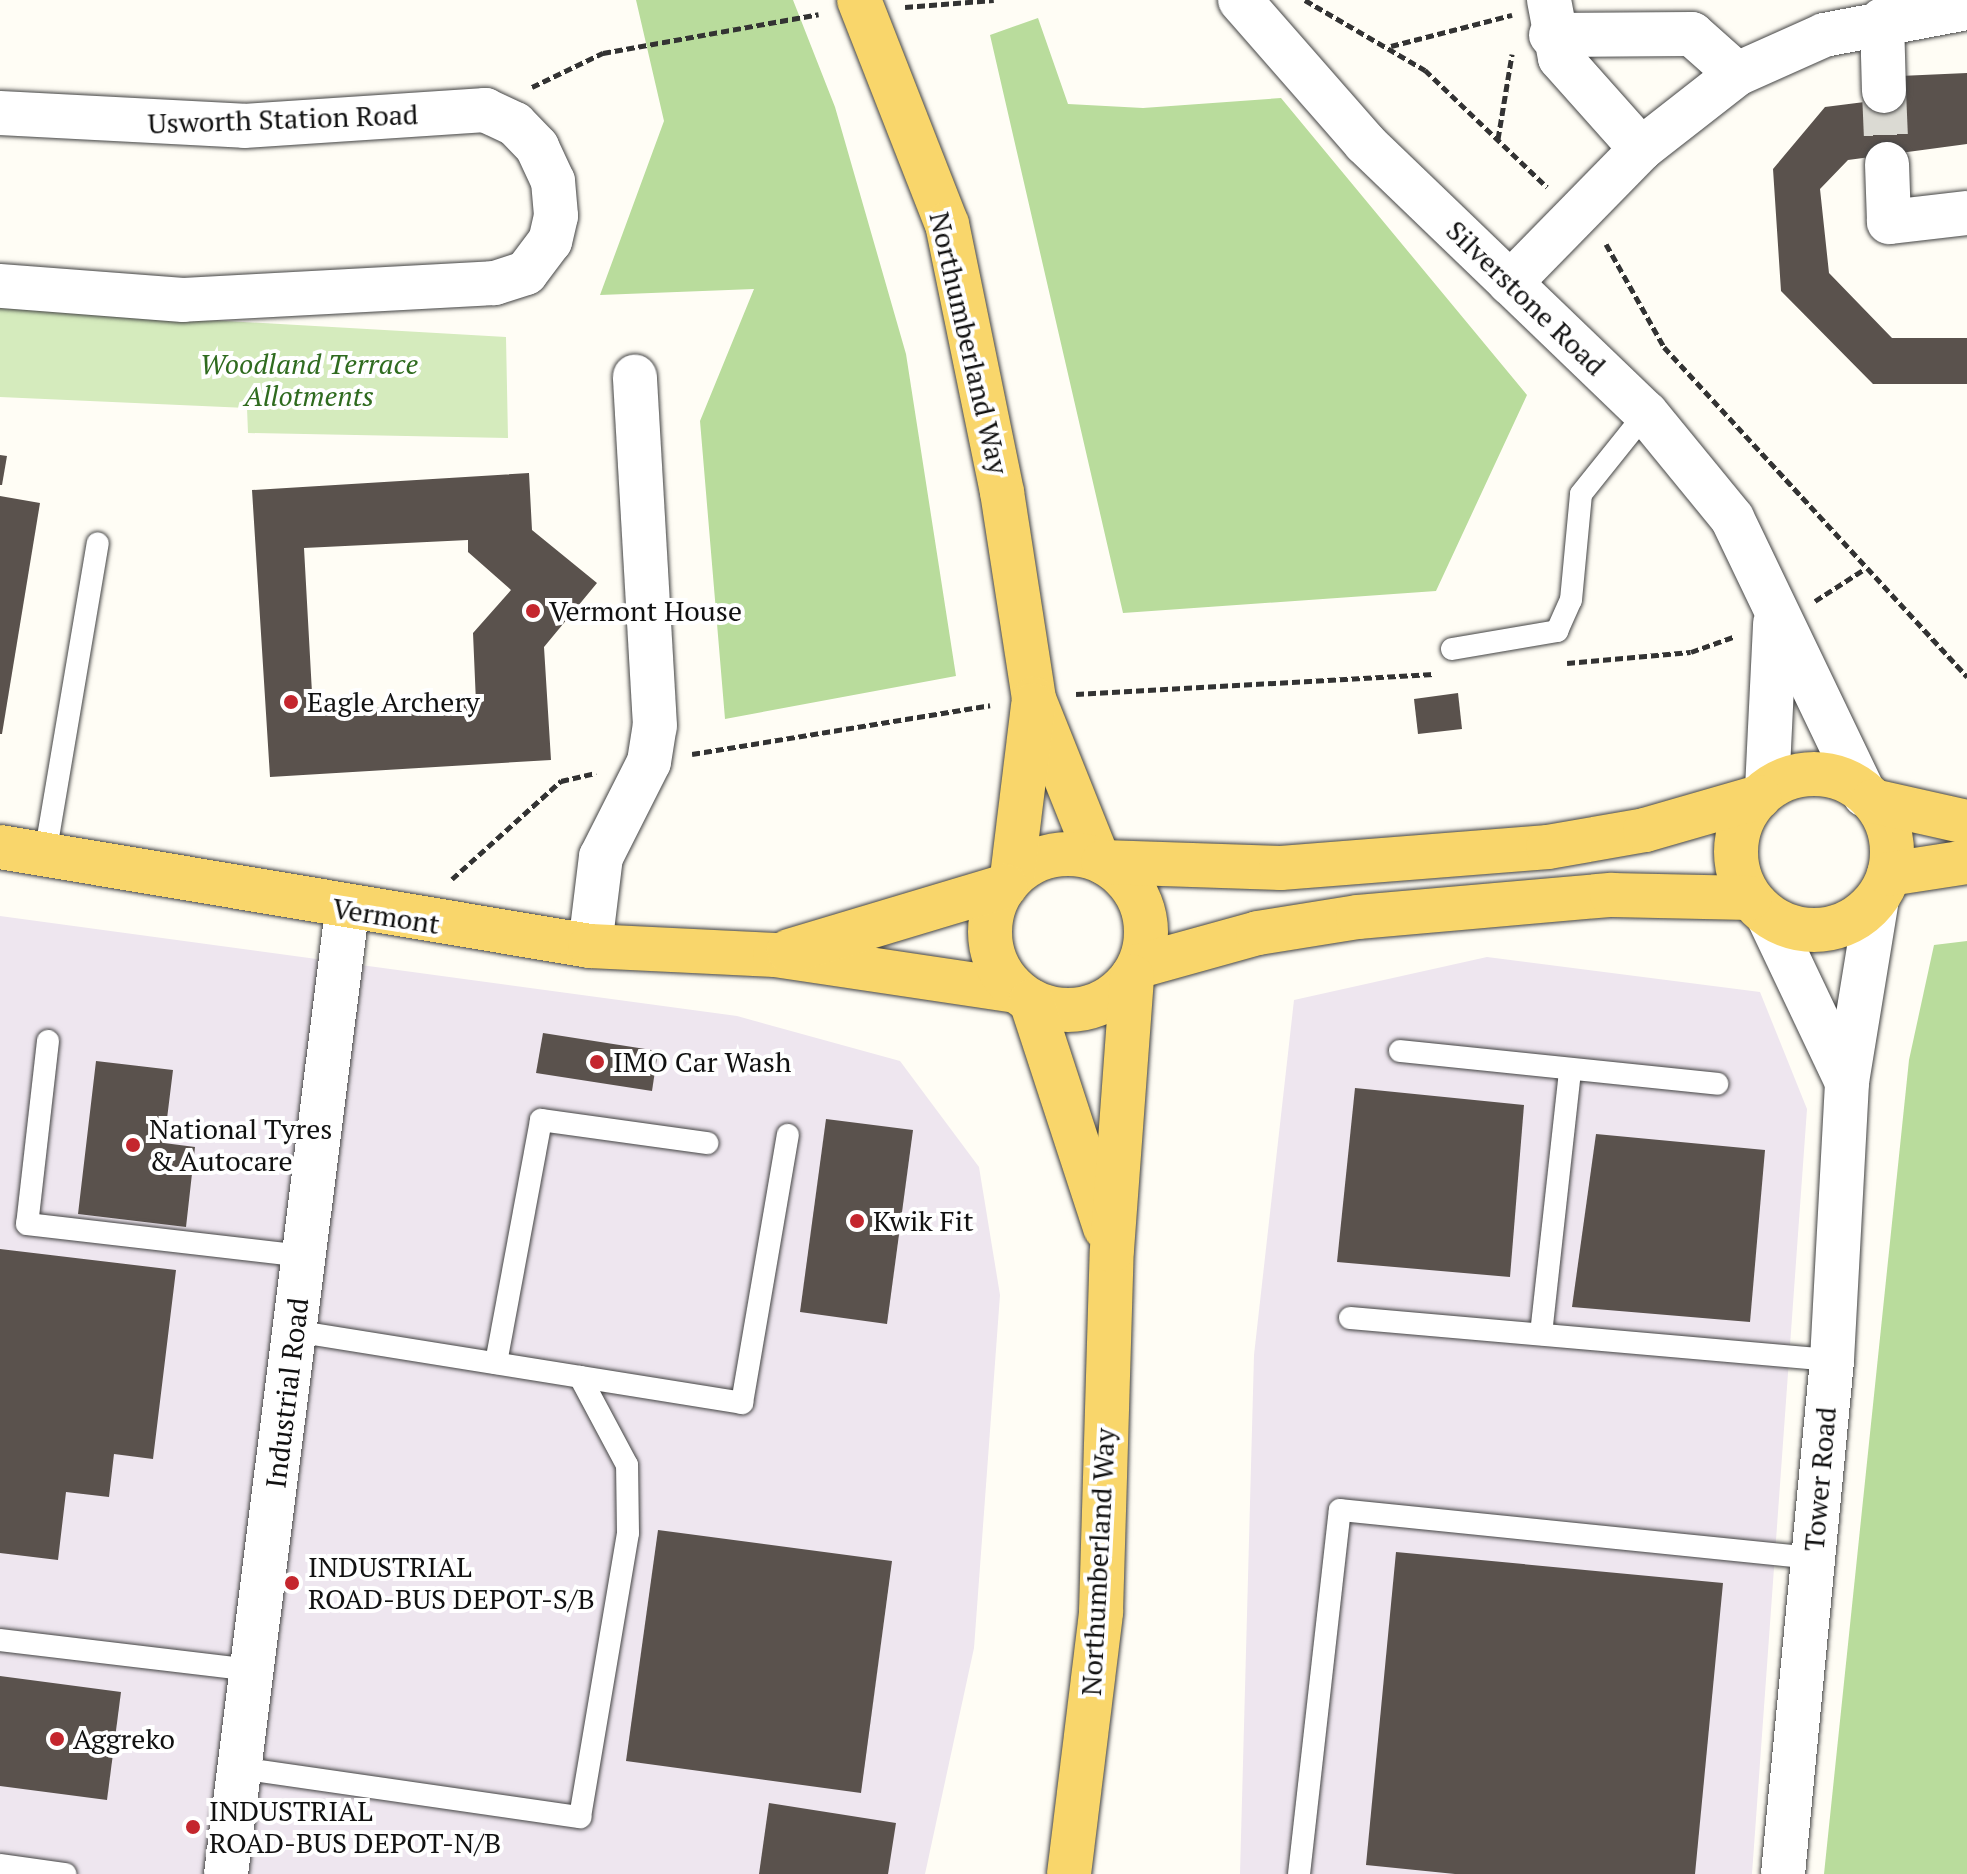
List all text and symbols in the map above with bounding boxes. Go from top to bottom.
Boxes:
street label: Usworth Station Road [147,97,419,141]
street label: Northumberland Way [922,209,1016,477]
street label: Silverstone Road [1439,214,1613,382]
park label: Woodland Terrace Allotments [200,347,418,413]
place label: Vermont House [549,594,742,628]
marker: Vermont House [524,602,542,620]
place label: Eagle Archery [307,685,480,719]
marker: Eagle Archery [282,693,300,711]
street label: Vermont [330,891,442,941]
place label: IMO Car Wash [613,1045,791,1079]
marker: IMO Car Wash [588,1053,606,1071]
place label: National Tyres & Autocare [149,1112,332,1178]
marker: National Tyres & Autocare [124,1136,142,1154]
place label: Kwik Fit [873,1204,974,1238]
marker: Kwik Fit [848,1212,866,1230]
street label: Industrial Road [259,1296,315,1490]
street label: Tower Road [1797,1405,1843,1553]
street label: Northumberland Way [1074,1427,1122,1697]
place label: INDUSTRIAL ROAD-BUS DEPOT-S/B [308,1550,595,1616]
marker: INDUSTRIAL ROAD-BUS DEPOT-S/B [283,1574,301,1592]
place label: Aggreko [73,1722,175,1756]
marker: Aggreko [48,1730,66,1748]
place label: INDUSTRIAL ROAD-BUS DEPOT-N/B [209,1794,501,1860]
marker: INDUSTRIAL ROAD-BUS DEPOT-N/B [184,1818,202,1836]

